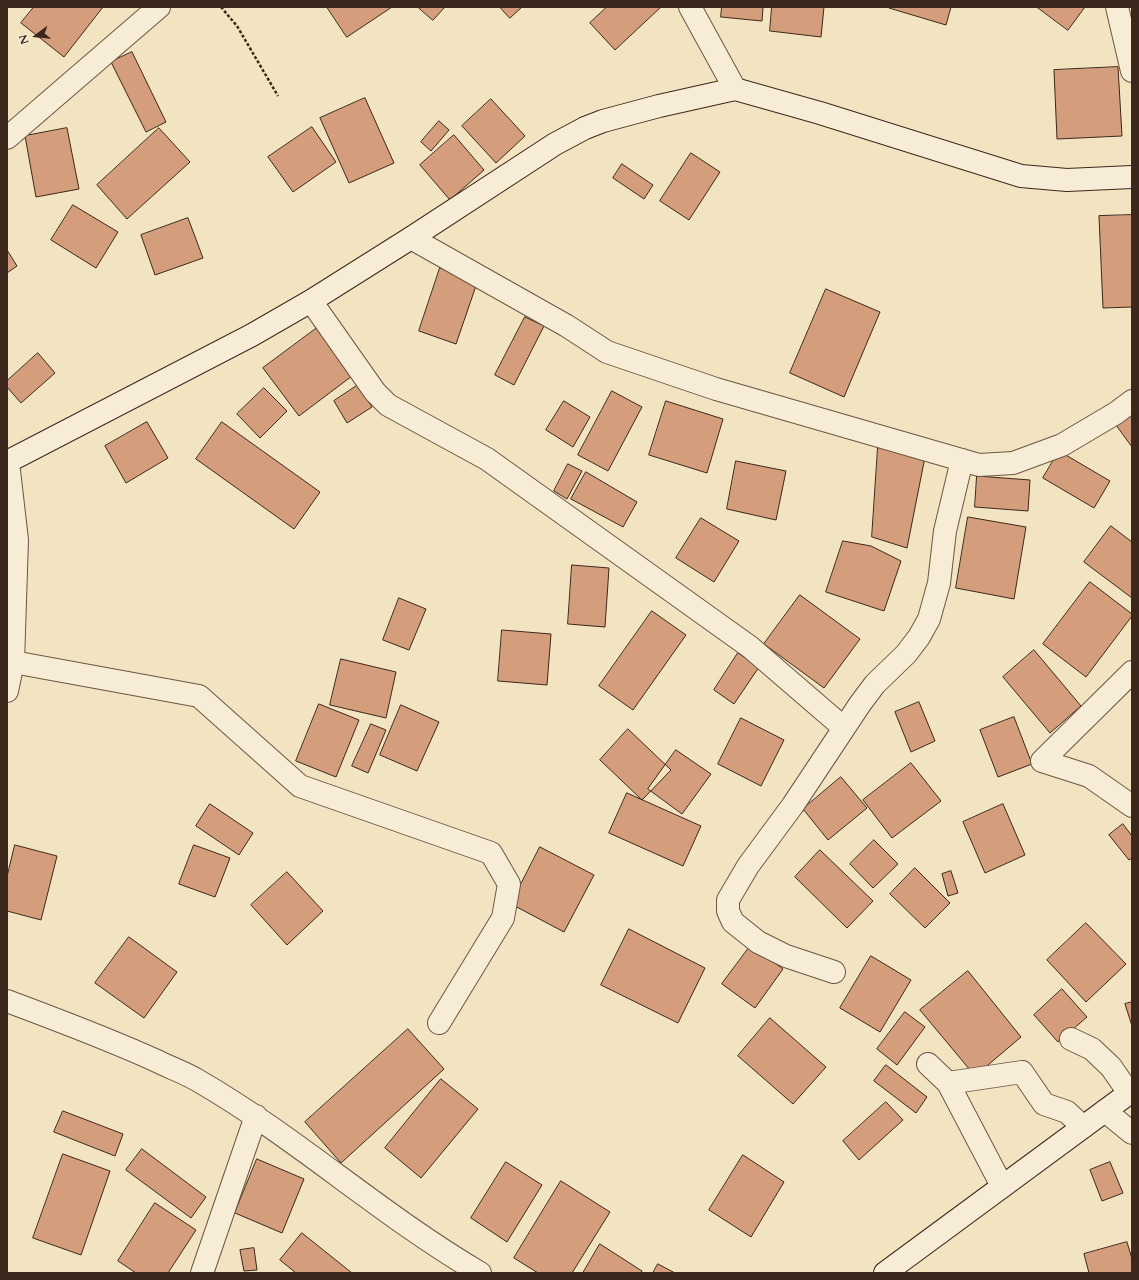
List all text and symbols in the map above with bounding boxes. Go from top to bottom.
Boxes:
north arrow [16,16,56,56]
text: N [15,33,33,46]

